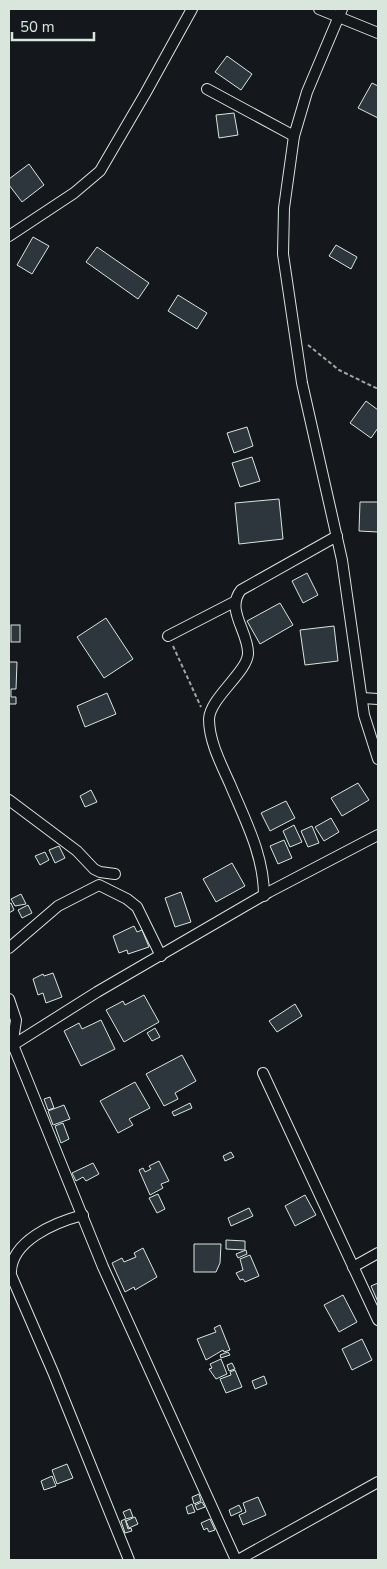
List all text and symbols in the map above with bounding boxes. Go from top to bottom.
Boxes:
scale bar [12,10,95,42]
text: 50 m [20,17,55,37]

